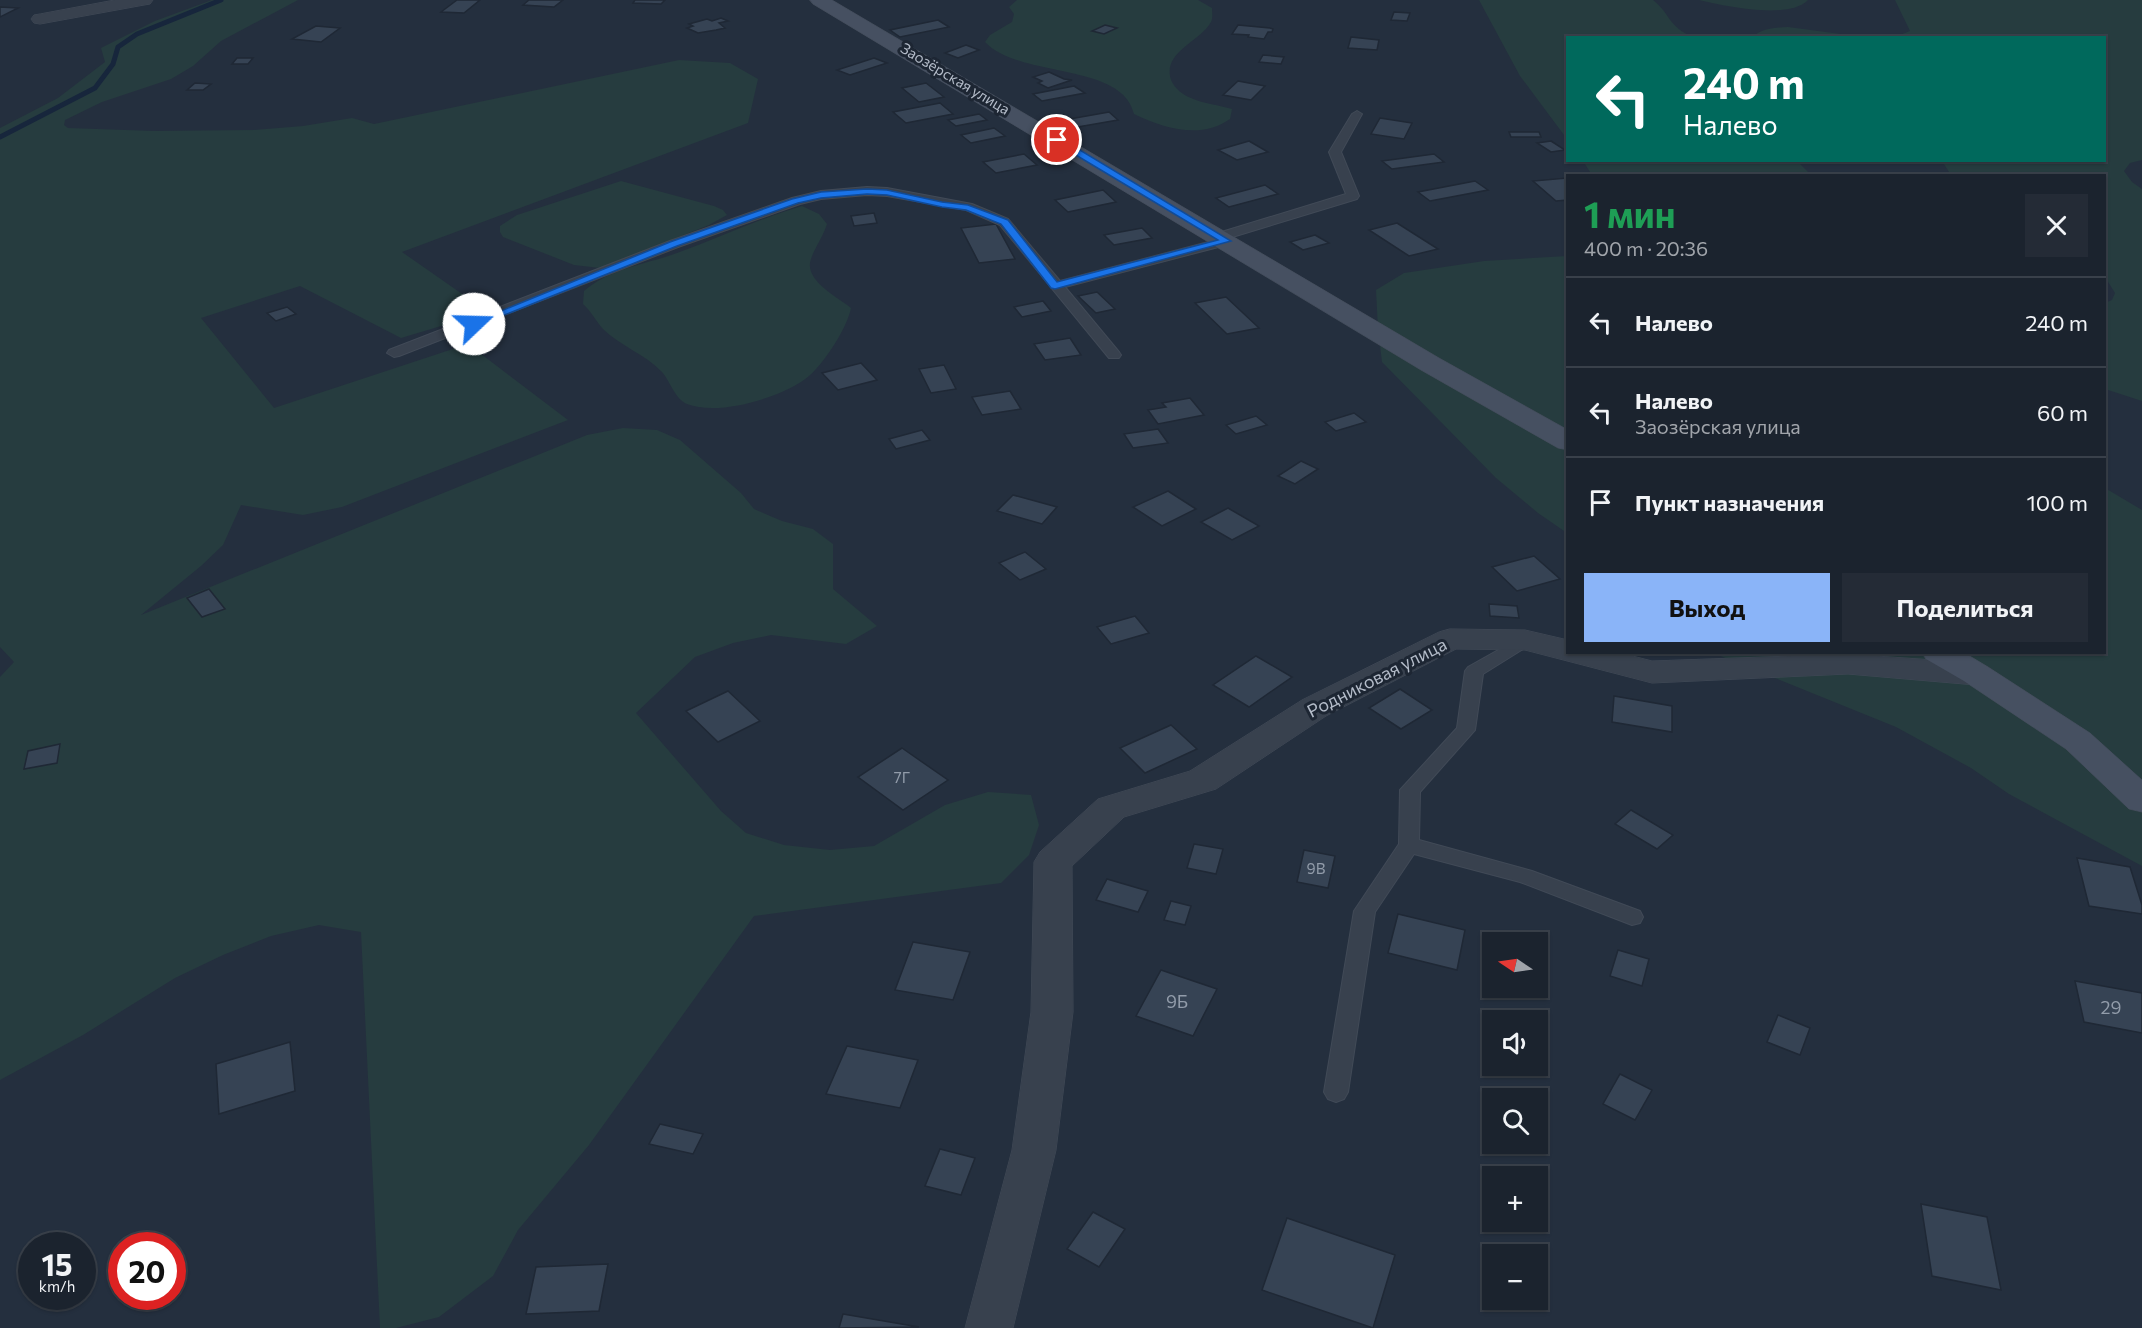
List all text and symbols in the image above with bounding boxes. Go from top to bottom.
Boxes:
street label: Заозёрская улица [898,38,1013,118]
text: 240 m [1683,56,1805,108]
icon: left [1584,60,1662,138]
text: Налево [1683,108,1778,141]
pin [1031,114,1082,165]
icon: arrive [1040,123,1073,156]
text: 1 мин [1584,191,1676,235]
button: close [2025,194,2088,257]
text: 400 m · 20:36 [1584,236,1708,260]
position arrow [442,292,506,356]
icon: left [1584,306,1617,339]
text: Налево [1635,309,1713,336]
text: 240 m [2025,309,2088,336]
text: Налево [1635,387,1713,414]
icon: left [1584,396,1617,429]
text: 60 m [2037,399,2088,426]
text: Заозёрская улица [1635,414,1801,438]
icon: arrive [1584,486,1617,519]
text: Пункт назначения [1635,489,1824,516]
text: 100 m [2026,489,2088,516]
button: Выход [1584,573,1830,642]
button: Поделиться [1842,573,2088,642]
street label: Родниковая улица [1303,632,1450,722]
house number: 7Г [894,768,910,786]
house number: 9В [1307,859,1326,877]
north arrow [1482,932,1548,998]
map controls [1482,932,1548,1310]
house number: 9Б [1166,990,1188,1012]
house number: 29 [2101,996,2121,1018]
button: sound [1482,1010,1548,1076]
button: search [1482,1088,1548,1154]
button: + [1482,1166,1548,1232]
speed limit sign: 20 [108,1232,186,1310]
button: − [1482,1244,1548,1310]
text: 15 [41,1245,73,1282]
text: km/h [39,1277,75,1295]

